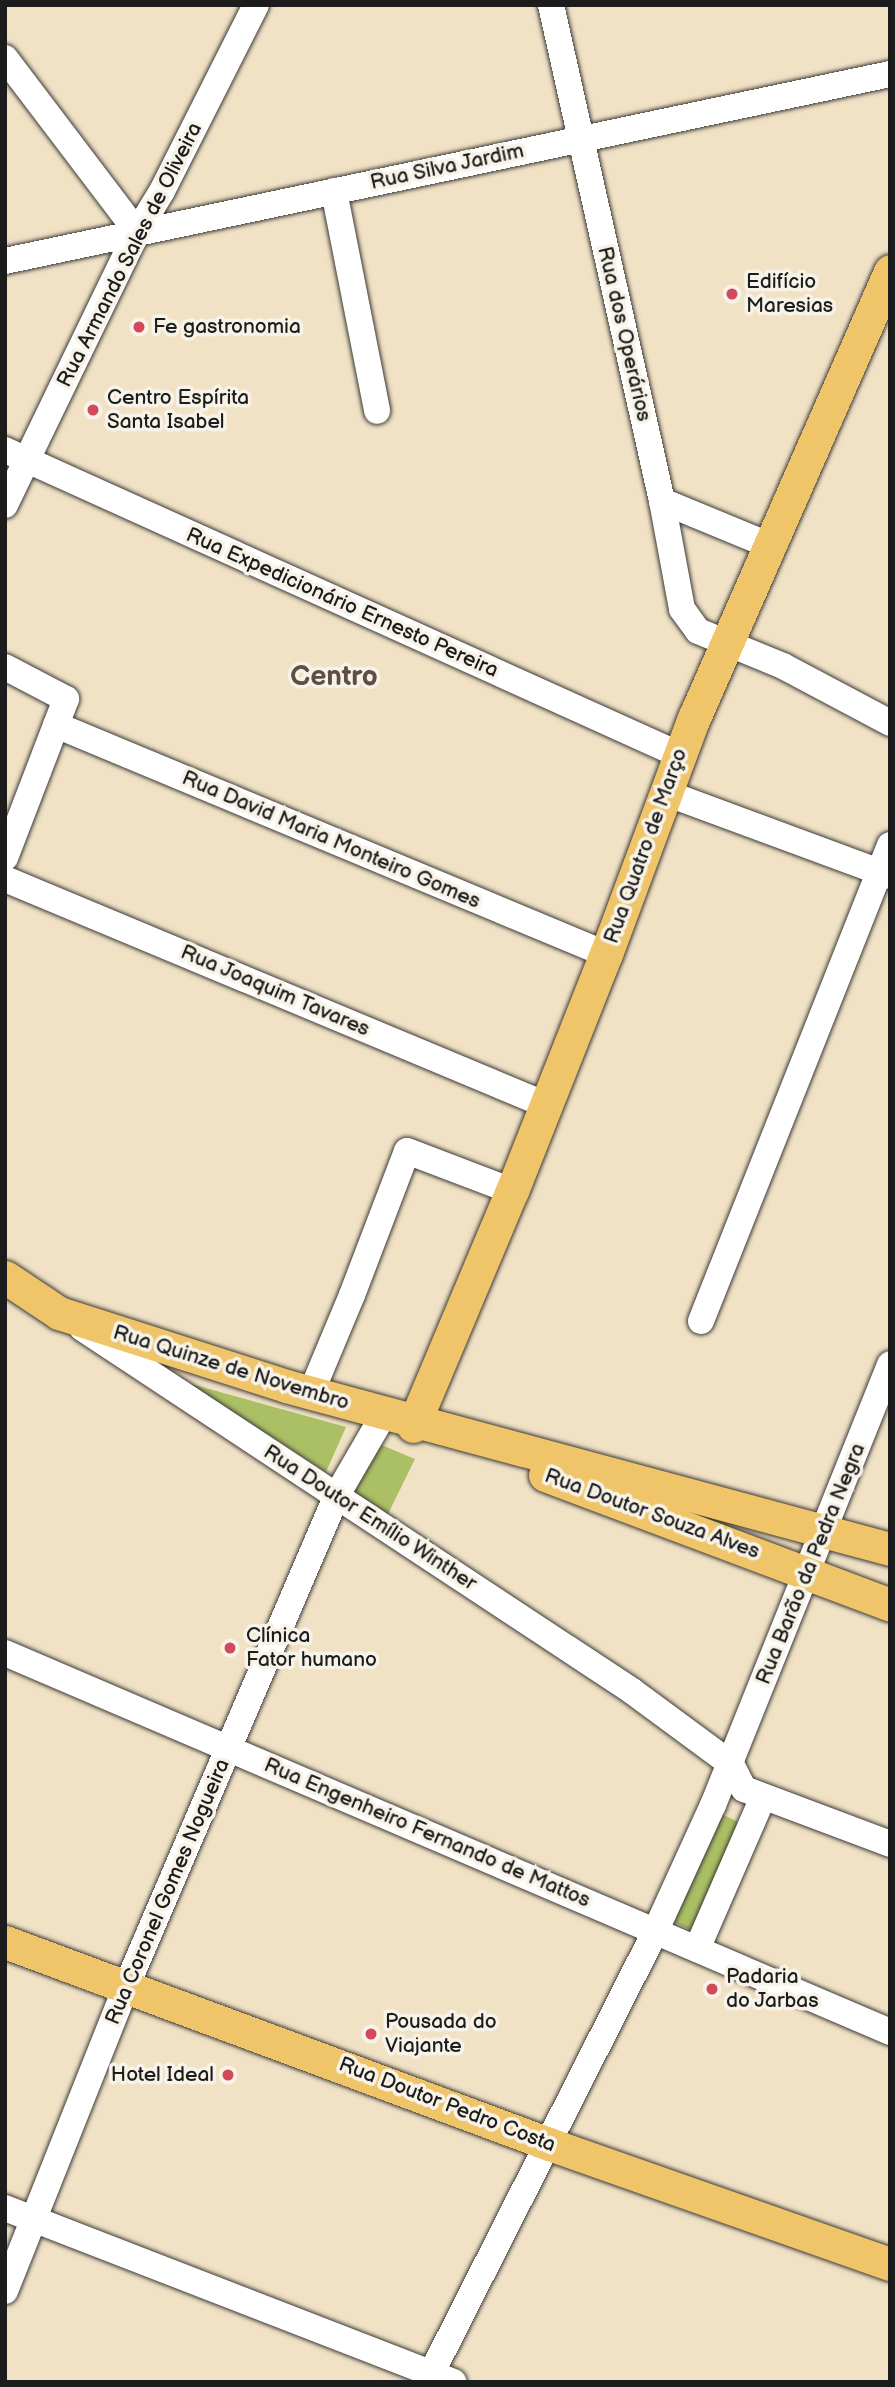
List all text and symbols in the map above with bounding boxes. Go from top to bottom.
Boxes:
street label: Rua Armando Sales de Oliveira [52,118,208,392]
street label: Rua Silva Jardim [367,138,527,196]
street label: Rua dos Operários [592,244,656,424]
place label: Edifício Maresias [746,269,833,319]
marker: Edifício Maresias [724,286,740,302]
place label: Fe gastronomia [153,314,301,340]
marker: Fe gastronomia [131,319,147,335]
place label: Centro Espírita Santa Isabel [107,385,249,435]
marker: Centro Espírita Santa Isabel [85,402,101,418]
street label: Rua Expedicionário Ernesto Pereira [182,523,502,683]
district label: Centro [290,660,378,694]
street label: Rua Quatro de Março [599,745,693,947]
street label: Rua David Maria Monteiro Gomes [178,766,484,914]
street label: Rua Joaquim Tavares [176,939,374,1043]
street label: Rua Quinze de Novembro [110,1320,352,1416]
street label: Rua Doutor Emílio Winther [258,1439,482,1597]
street label: Rua Barão da Pedra Negra [751,1440,871,1688]
street label: Rua Doutor Souza Alves [541,1463,763,1565]
place label: Clínica Fator humano [246,1623,377,1673]
marker: Clínica Fator humano [220,1638,240,1658]
street label: Rua Engenheiro Fernando de Mattos [260,1753,594,1913]
street label: Rua Coronel Gomes Nogueira [100,1755,236,2029]
place label: Padaria do Jarbas [726,1964,820,2014]
marker: Padaria do Jarbas [704,1981,720,1997]
place label: Pousada do Viajante [385,2009,497,2059]
marker: Pousada do Viajante [363,2026,379,2042]
street label: Rua Doutor Pedro Costa [335,2052,559,2158]
place label: Hotel Ideal [111,2062,214,2088]
marker: Hotel Ideal [220,2067,236,2083]

